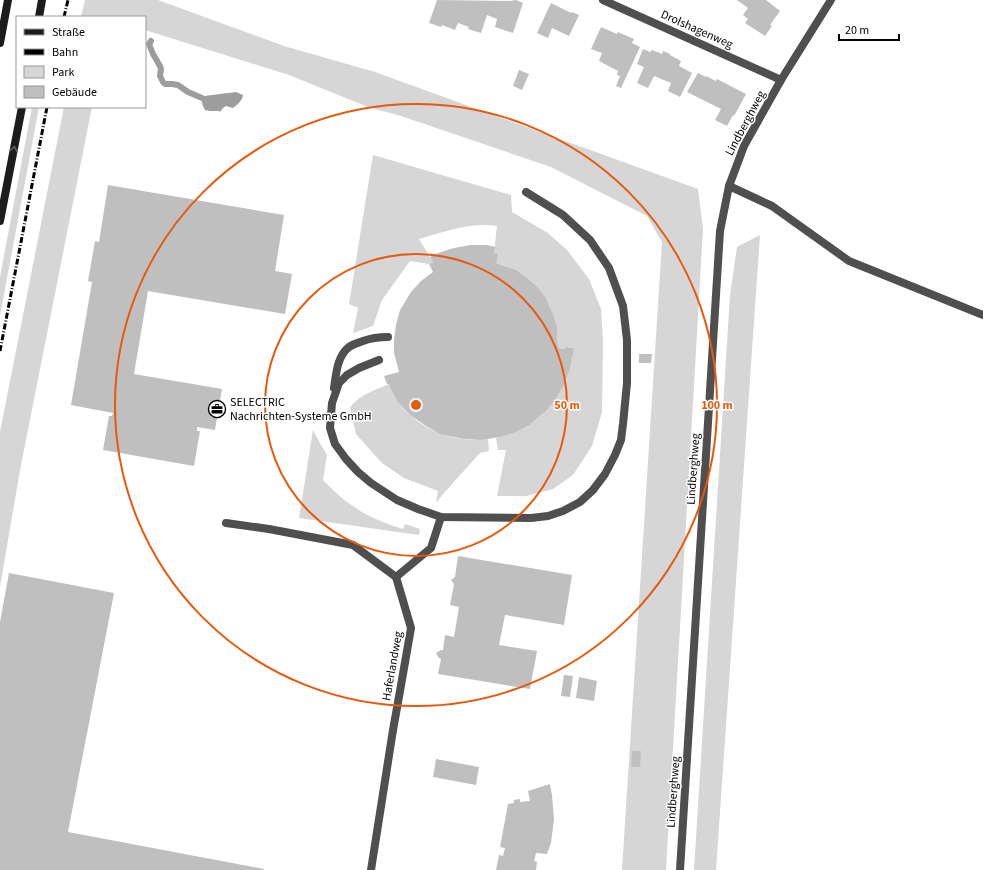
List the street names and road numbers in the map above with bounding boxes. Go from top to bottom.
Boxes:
street label: Drolshagenweg [658,6,736,53]
street label: Lindberghweg [721,88,770,159]
street label: Lindberghweg [683,433,704,505]
street label: Haferlandweg [378,630,407,702]
street label: Lindberghweg [663,756,684,828]

